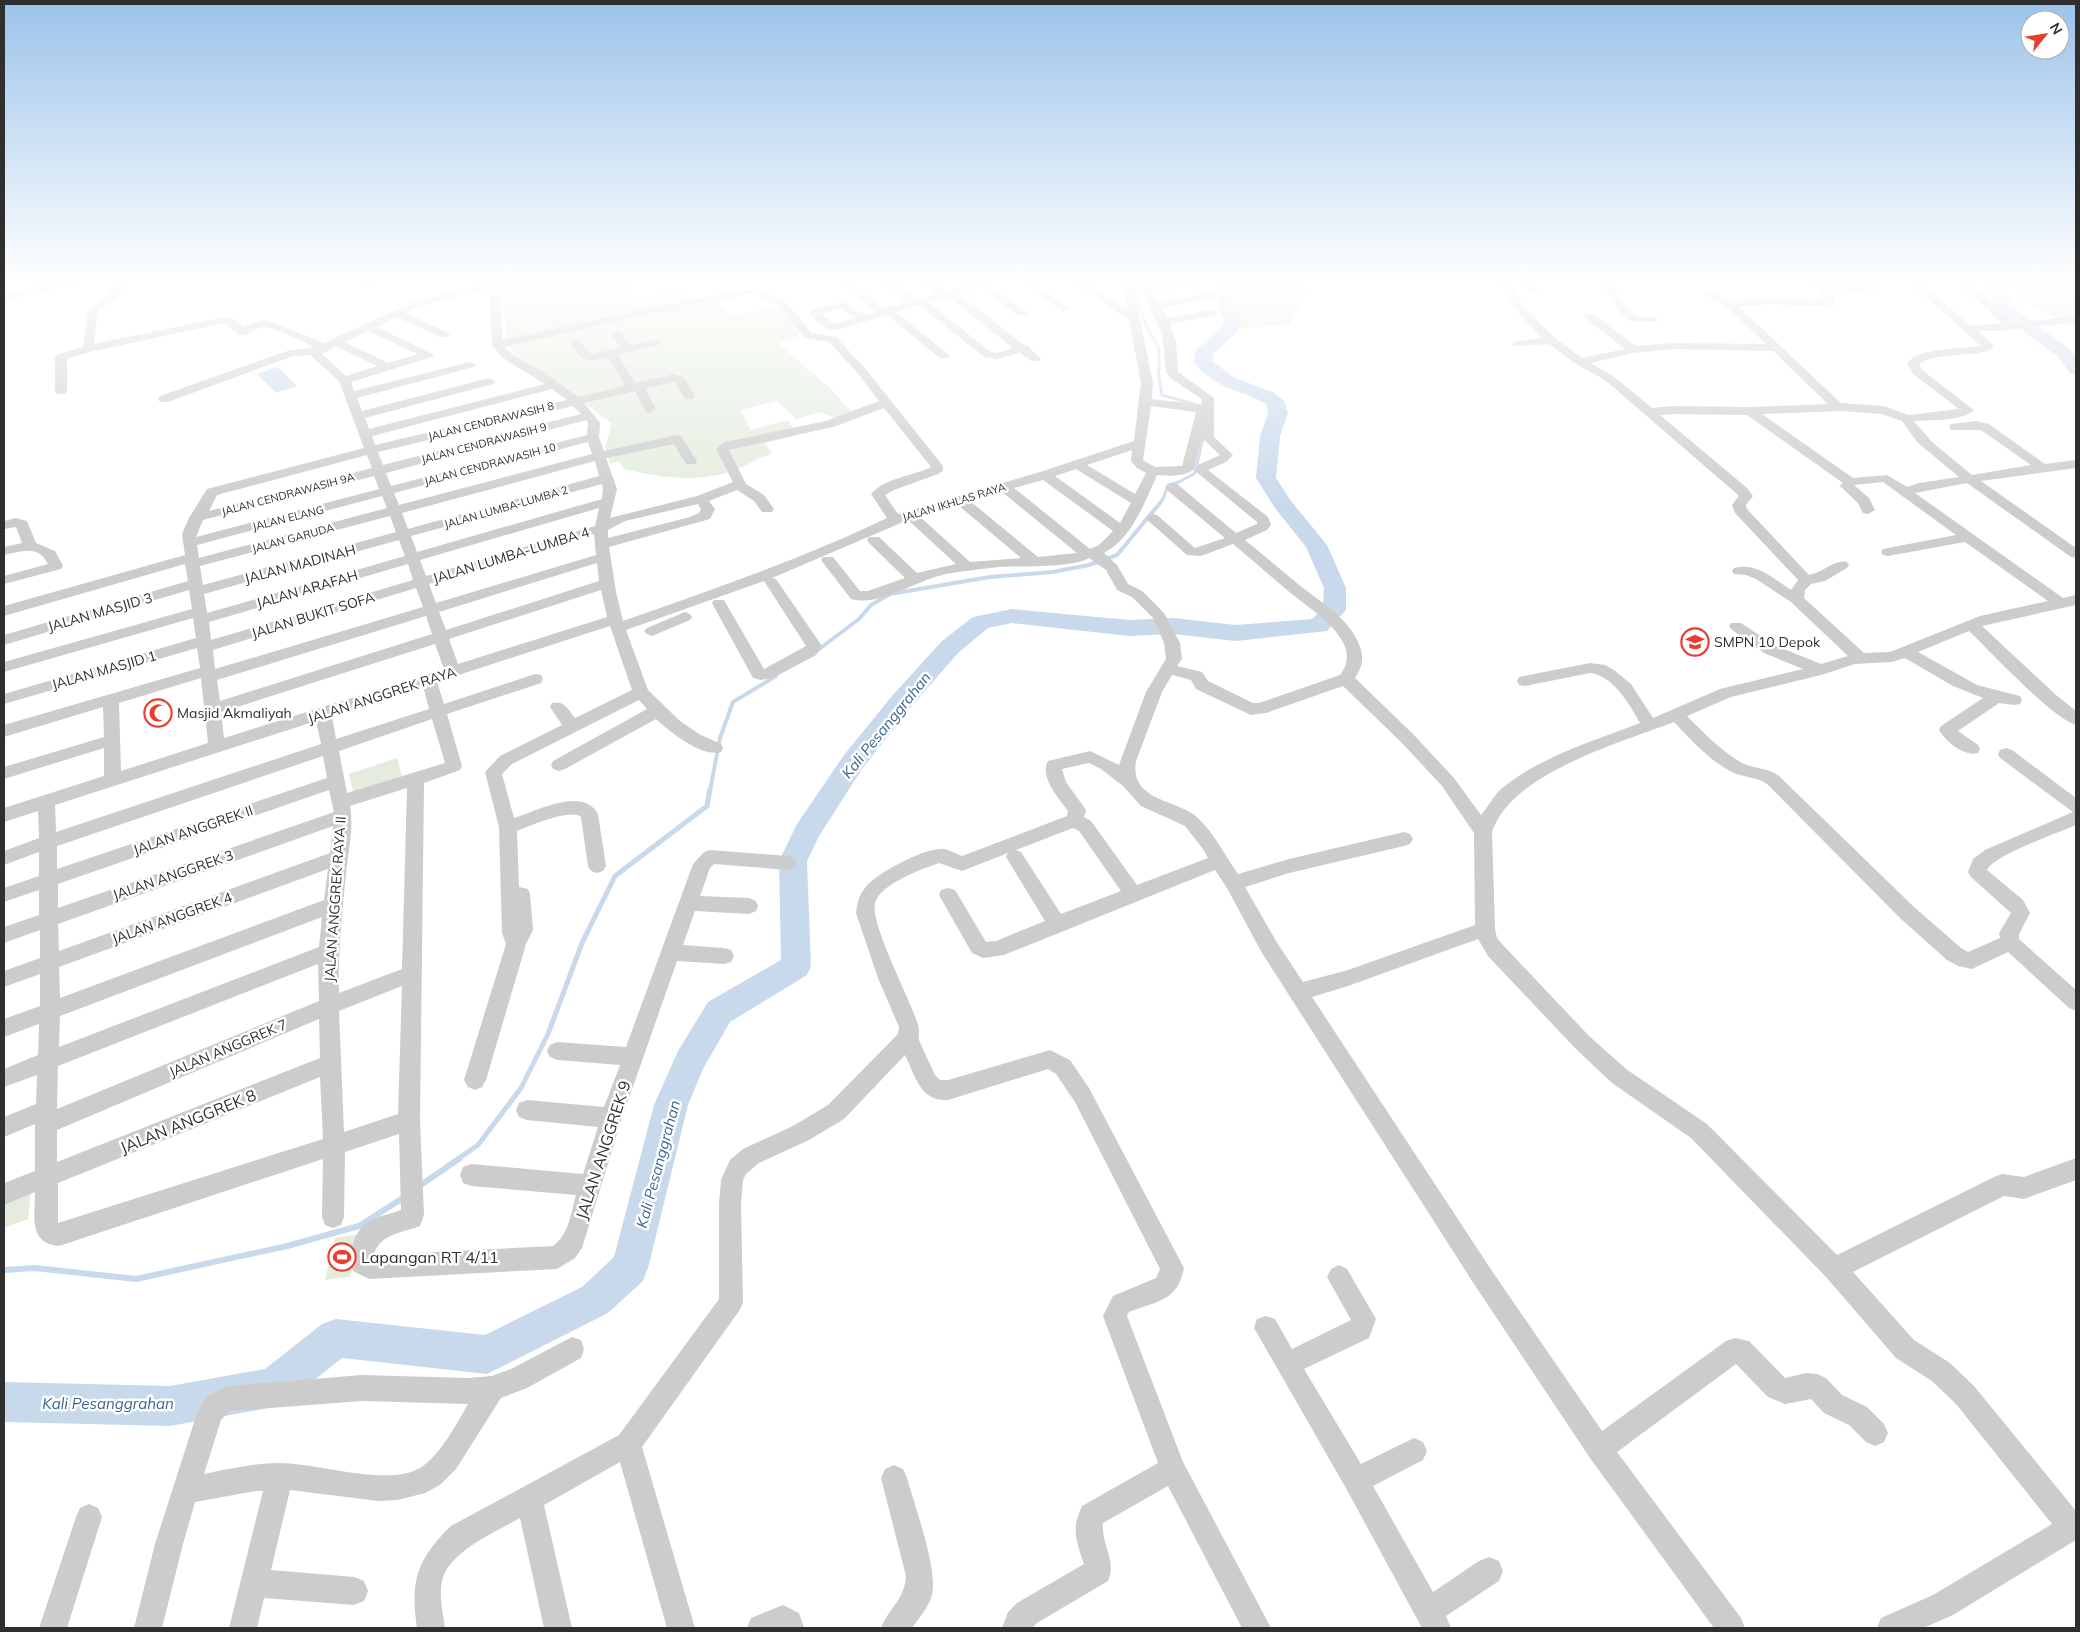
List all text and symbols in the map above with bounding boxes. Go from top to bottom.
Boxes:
north arrow [2020,10,2070,60]
text: N [2046,19,2067,38]
street label: JALAN CENDRAWASIH 8 [427,398,556,443]
street label: JALAN CENDRAWASIH 9 [420,420,548,466]
street label: JALAN CENDRAWASIH 10 [423,440,558,488]
street label: JALAN CENDRAWASIH 9A [220,469,356,519]
street label: JALAN IKHLAS RAYA [901,480,1007,524]
street label: JALAN LUMBA-LUMBA 2 [443,483,570,531]
street label: JALAN ELANG [251,502,325,534]
street label: JALAN GARUDA [250,520,336,556]
street label: JALAN LUMBA-LUMBA 4 [431,522,592,587]
street label: JALAN MADINAH [242,540,358,588]
street label: JALAN ARAFAH [254,566,360,612]
street label: JALAN BUKIT SOFA [249,587,377,642]
street label: JALAN MASJID 3 [46,588,154,636]
school or university icon: SMPN 10 Depok [1680,627,1710,657]
place label: SMPN 10 Depok [1714,633,1821,651]
street label: JALAN MASJID 1 [50,646,158,694]
street label: JALAN ANGGREK RAYA [305,662,459,728]
water label: Kali Pesanggrahan [837,668,935,782]
mosque icon: Masjid Akmaliyah [143,698,173,728]
place label: Masjid Akmaliyah [177,704,292,722]
street label: JALAN ANGGREK II [131,801,255,859]
street label: JALAN ANGGREK RAYA II [320,816,350,982]
street label: JALAN ANGGREK 3 [110,846,236,904]
street label: JALAN ANGGREK 4 [109,888,235,948]
street label: JALAN ANGGREK 7 [166,1015,290,1081]
street label: JALAN ANGGREK 9 [571,1078,635,1222]
street label: JALAN ANGGREK 8 [117,1085,259,1157]
water label: Kali Pesanggrahan [632,1098,684,1230]
sports icon: Lapangan RT 4/11 [327,1242,357,1272]
place label: Lapangan RT 4/11 [361,1247,499,1267]
water label: Kali Pesanggrahan [42,1394,174,1413]

